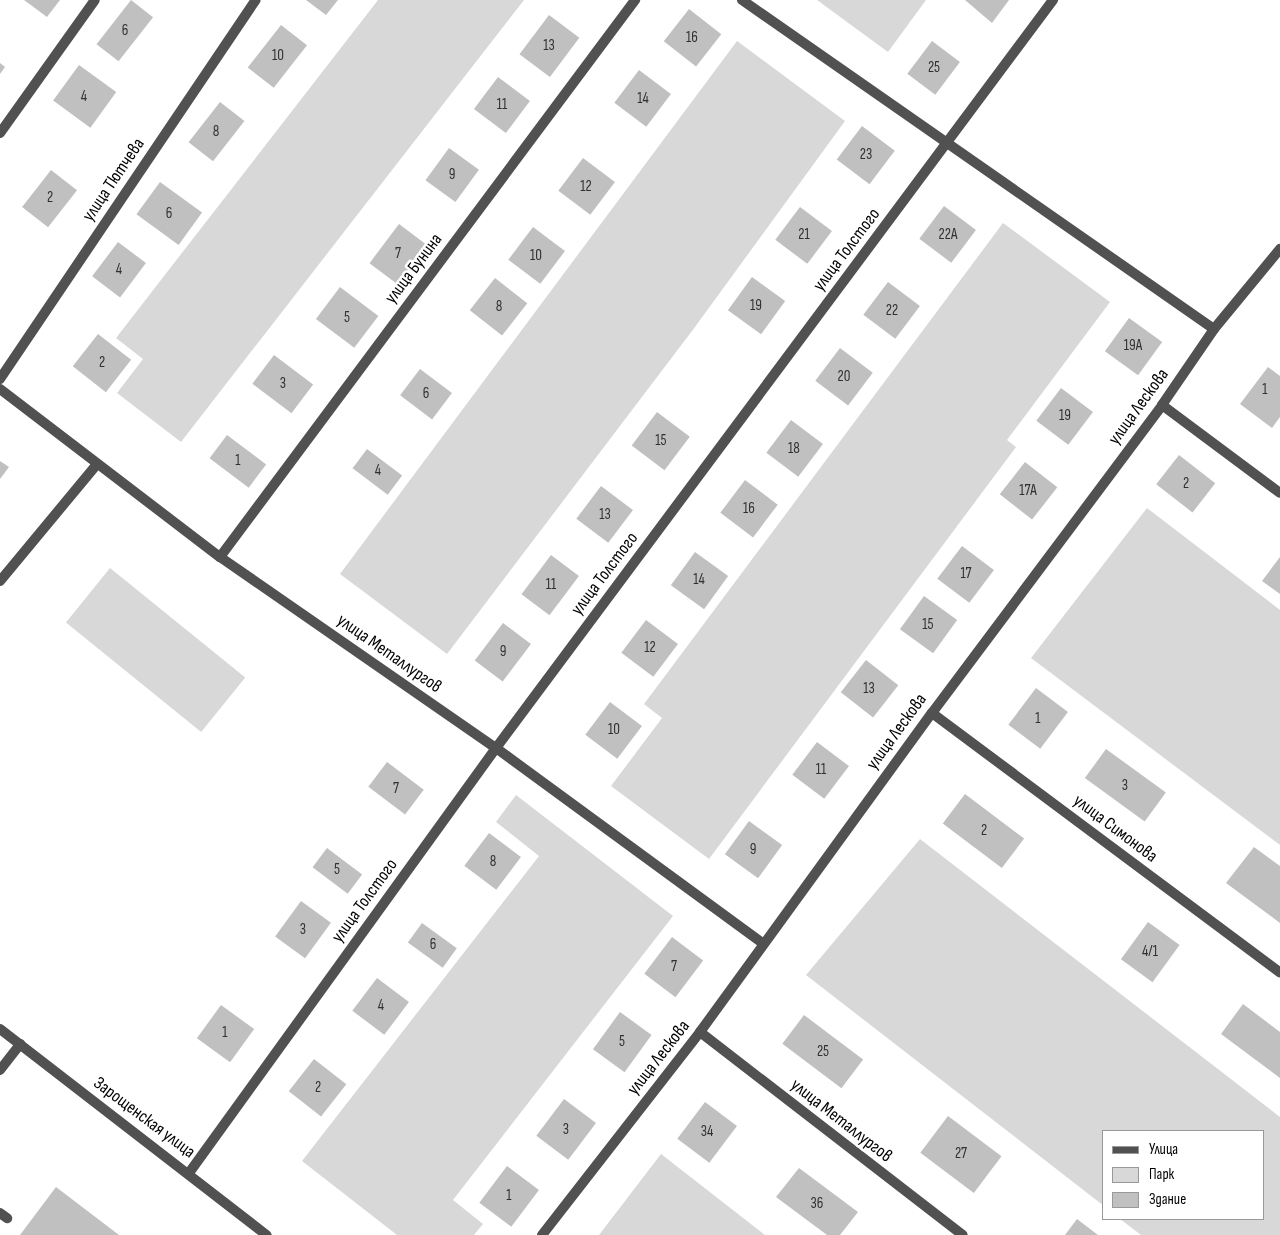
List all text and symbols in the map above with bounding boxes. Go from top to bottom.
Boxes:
house number: 6 [122,22,128,40]
house number: 16 [686,29,698,47]
house number: 13 [543,37,555,55]
house number: 10 [272,47,284,65]
house number: 25 [928,59,940,77]
house number: 4 [81,88,87,106]
house number: 14 [637,90,649,108]
house number: 11 [497,96,507,114]
house number: 8 [213,123,219,141]
street label: улица Тютчева [78,134,150,226]
house number: 23 [860,146,872,164]
house number: 9 [449,166,455,184]
house number: 12 [580,178,592,196]
house number: 2 [47,189,53,207]
street label: улица Толстого [809,204,885,296]
house number: 6 [166,205,172,223]
house number: 21 [798,226,810,244]
house number: 22А [939,226,957,244]
street label: улица Бунина [381,230,447,308]
house number: 7 [395,245,401,263]
house number: 10 [530,247,542,265]
house number: 4 [116,261,122,279]
house number: 19 [750,297,762,315]
house number: 8 [496,298,502,316]
house number: 22 [886,302,898,320]
house number: 5 [344,309,350,327]
house number: 19А [1124,337,1142,355]
house number: 2 [99,354,105,372]
street label: улица Лескова [1104,365,1174,449]
house number: 20 [838,368,850,386]
house number: 3 [280,375,286,393]
house number: 1 [1262,381,1268,399]
house number: 6 [423,385,429,403]
house number: 19 [1059,407,1071,425]
house number: 15 [655,432,667,450]
house number: 18 [788,440,800,458]
house number: 1 [235,452,241,470]
house number: 4 [375,462,381,480]
house number: 2 [1183,475,1189,493]
house number: 17А [1019,482,1037,500]
house number: 16 [743,500,755,518]
house number: 13 [599,506,611,524]
street label: улица Толстого [567,528,643,620]
house number: 17 [960,565,972,583]
house number: 14 [693,571,705,589]
house number: 11 [546,576,556,594]
street label: улица Металлургов [332,610,446,698]
house number: 15 [922,616,934,634]
house number: 12 [644,639,656,657]
house number: 9 [500,643,506,661]
house number: 13 [863,680,875,698]
street label: улица Лескова [862,690,932,774]
house number: 1 [1035,710,1041,728]
house number: 10 [608,721,620,739]
house number: 11 [816,761,826,779]
house number: 3 [1122,777,1128,795]
house number: 7 [393,780,399,798]
street label: улица Симонова [1069,790,1161,868]
house number: 2 [981,822,987,840]
house number: 9 [750,841,756,859]
house number: 8 [490,853,496,871]
street label: улица Толстого [327,855,403,947]
house number: 5 [334,861,340,879]
house number: 3 [300,921,306,939]
house number: 6 [430,936,436,954]
house number: 4/1 [1142,943,1158,961]
house number: 7 [671,958,677,976]
house number: 4 [378,997,384,1015]
street label: улица Лескова [623,1016,695,1100]
house number: 1 [222,1024,228,1042]
house number: 5 [619,1033,625,1051]
house number: 25 [817,1043,829,1061]
street label: Зарощенская улица [89,1073,199,1163]
street label: улица Металлургов [786,1075,896,1167]
house number: 2 [315,1079,321,1097]
house number: 3 [563,1121,569,1139]
house number: 34 [701,1123,713,1141]
legend [1102,1130,1265,1220]
text: Улица [1149,1140,1178,1159]
house number: 27 [955,1145,967,1163]
text: Парк [1149,1165,1174,1184]
house number: 1 [506,1187,512,1205]
text: Здание [1149,1190,1186,1209]
house number: 36 [811,1195,823,1213]

